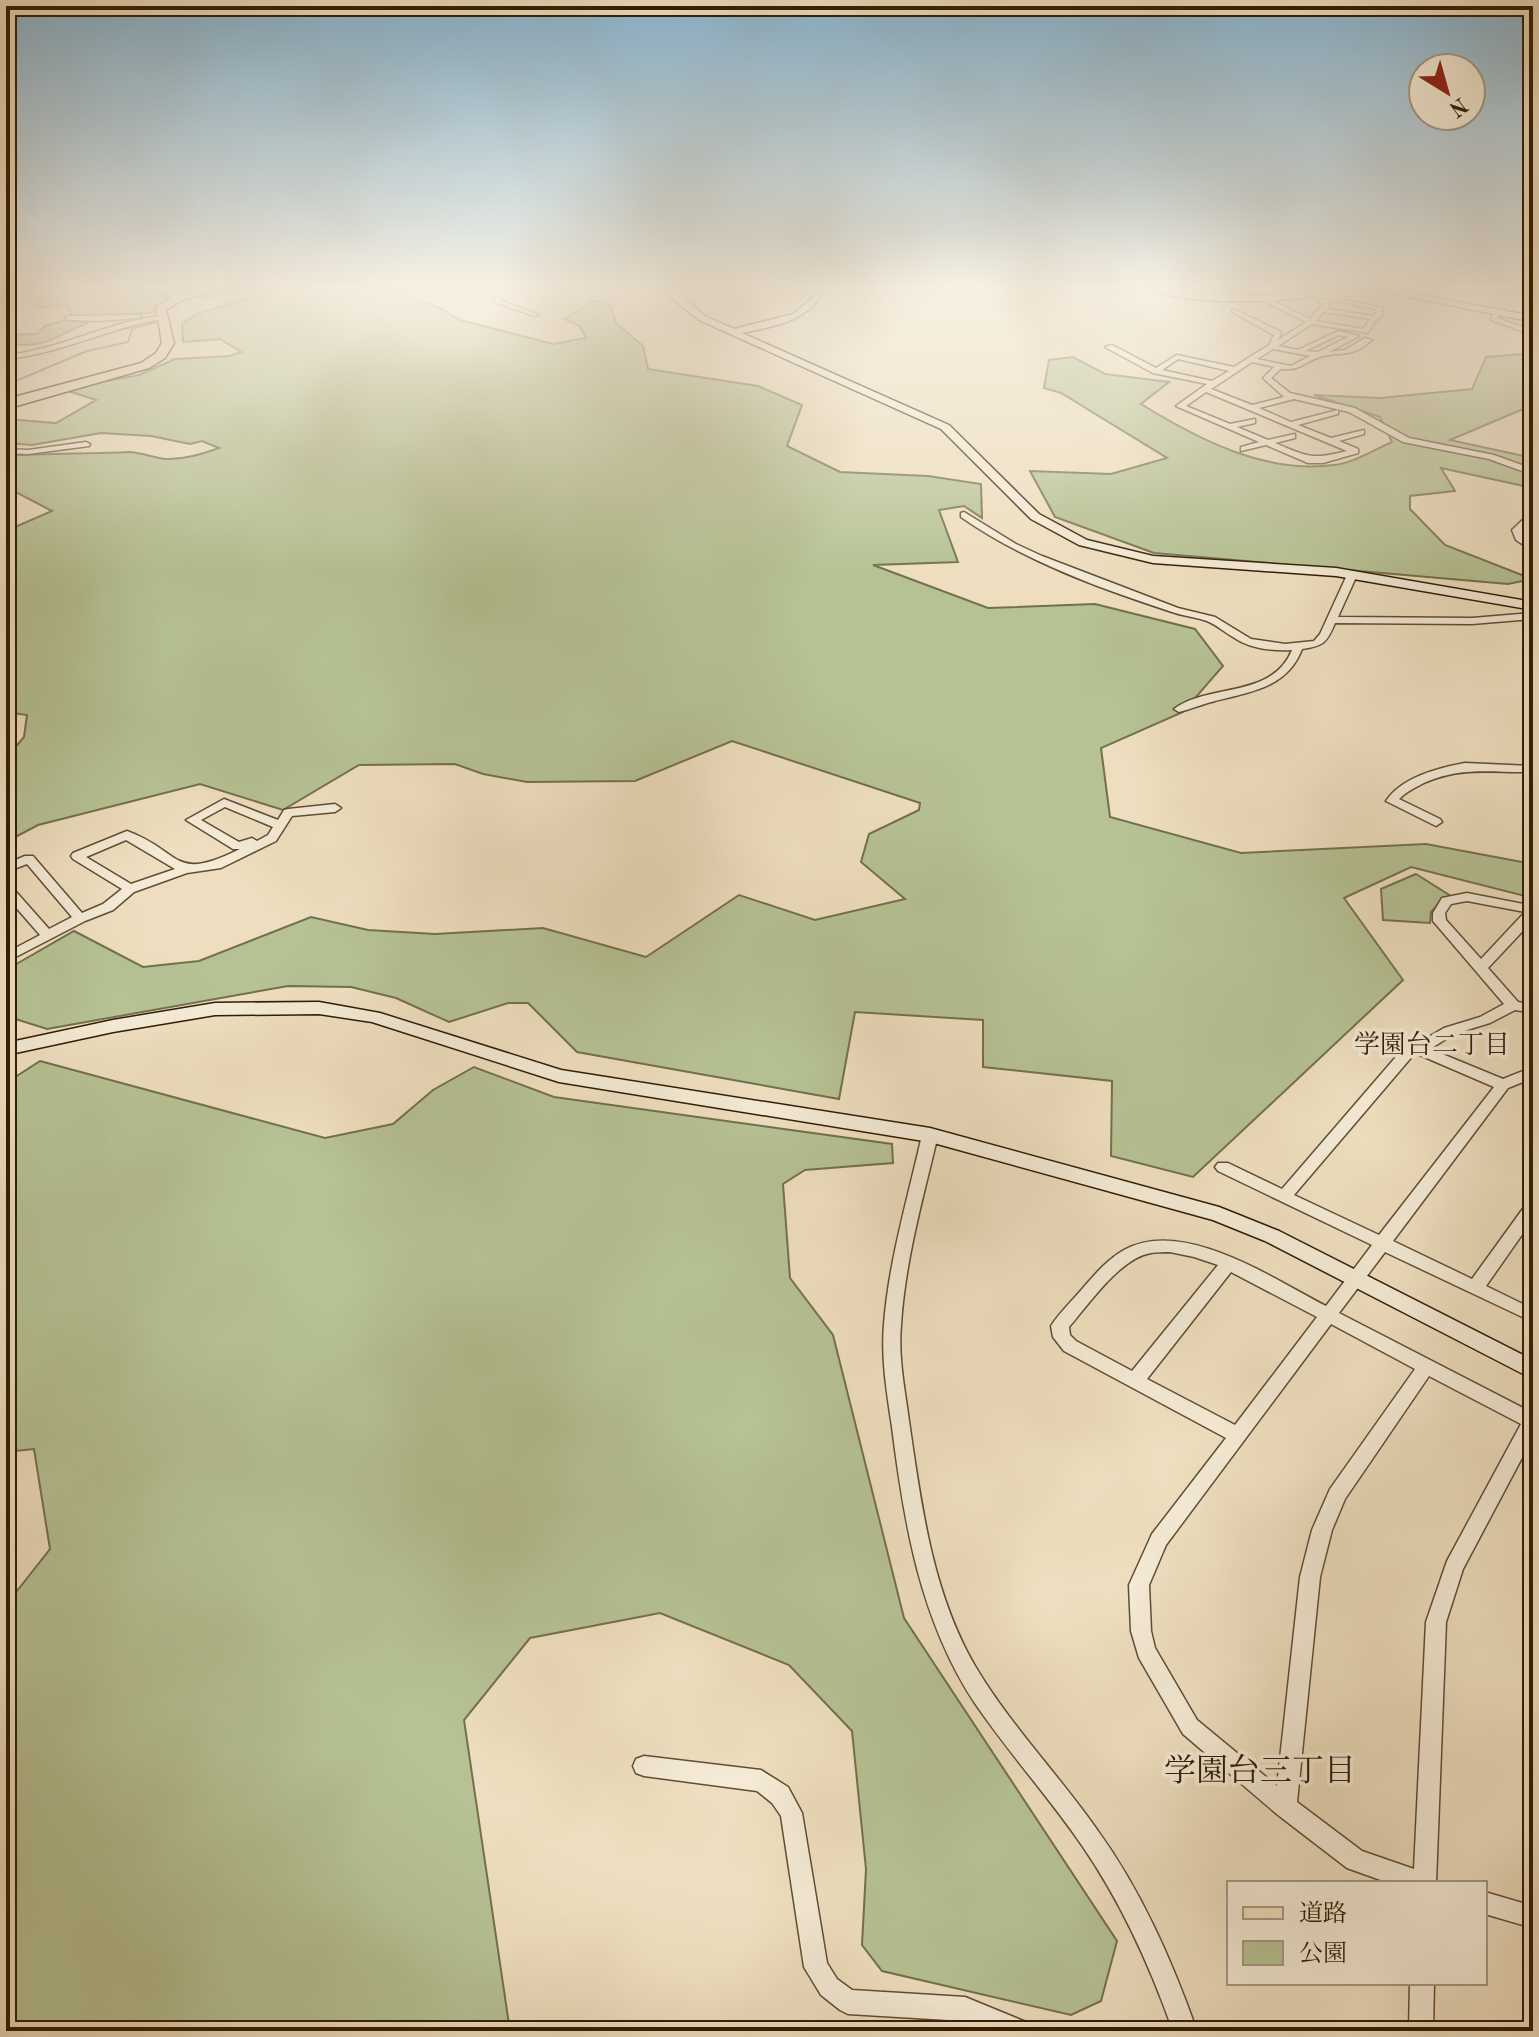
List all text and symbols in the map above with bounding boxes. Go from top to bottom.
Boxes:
north arrow [1407,52,1487,132]
text: N [1444,93,1471,120]
district label: 学園台二丁目 [1354,1030,1510,1059]
district label: 学園台三丁目 [1164,1753,1356,1789]
legend [1227,1881,1487,1985]
text: 道路 [1299,1900,1347,1927]
text: 公園 [1299,1941,1347,1967]

